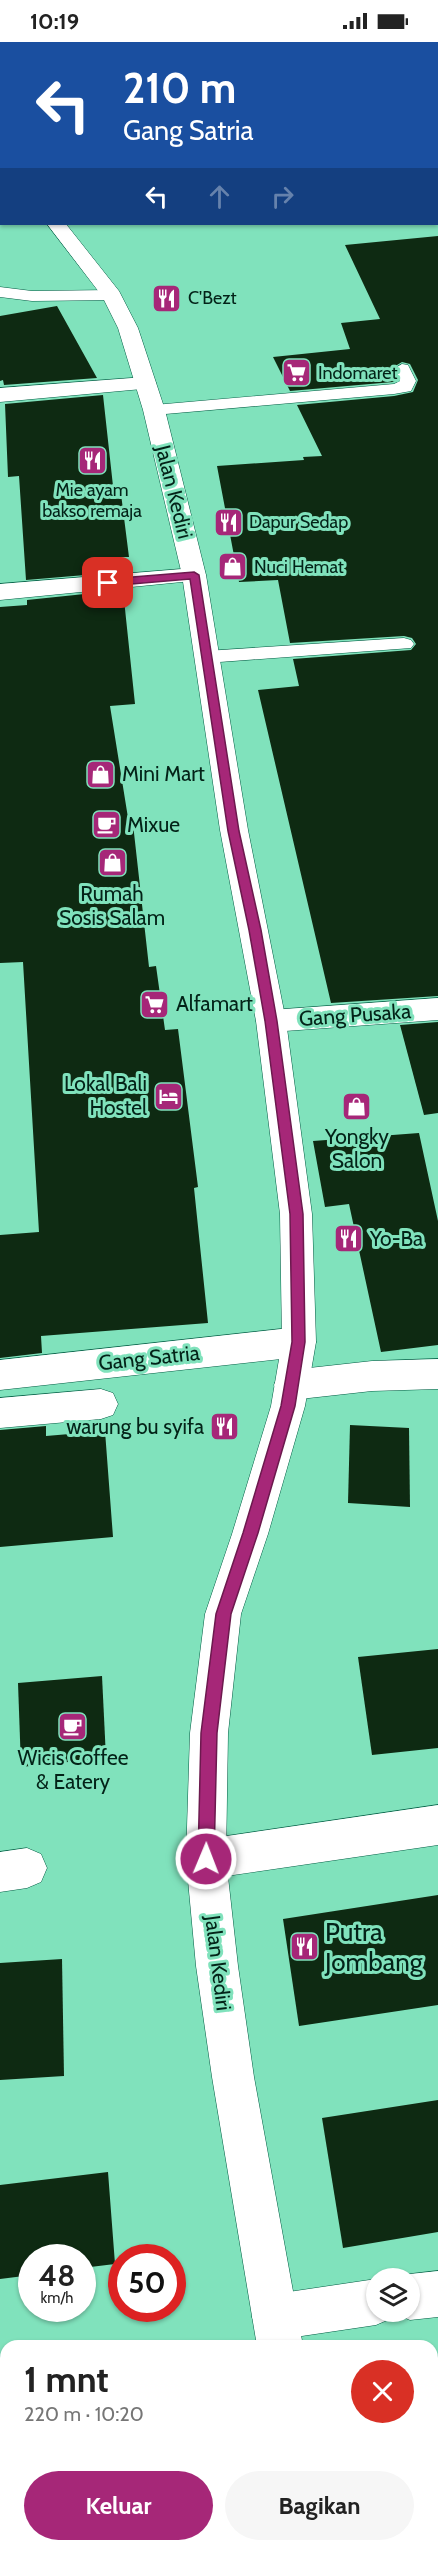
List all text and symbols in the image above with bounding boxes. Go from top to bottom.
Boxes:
text: 10:19 [30,8,79,35]
text: 210 m [123,62,236,114]
icon: left [24,66,102,144]
text: Gang Satria [123,114,254,147]
icon: left [140,180,173,213]
icon: ahead [203,180,236,213]
icon: right [266,180,299,213]
restaurant icon: C'Bezt [151,282,183,314]
place label: C'Bezt [188,287,237,309]
supermarket icon: Indomaret [281,357,313,389]
place label: Indomaret [318,362,398,384]
street label: Jalan Kediri [151,441,198,541]
restaurant icon: Mie ayam bakso remaja [76,445,108,477]
place label: Mie ayam bakso remaja [42,479,142,522]
restaurant icon: Dapur Sedap [212,506,244,538]
place label: Dapur Sedap [249,511,348,533]
shop icon: Nuci Hemat [217,551,249,583]
place label: Nuci Hemat [254,556,344,578]
pin [82,557,133,608]
icon: arrive [91,566,124,599]
shop icon: Mini Mart [85,758,117,790]
place label: Mini Mart [122,761,205,786]
cafe icon: Mixue [90,809,122,841]
place label: Mixue [127,812,180,837]
shop icon: Rumah Sosis Salam [96,847,128,879]
place label: Rumah Sosis Salam [59,881,165,930]
supermarket icon: Alfamart [139,988,171,1020]
place label: Alfamart [176,991,253,1016]
street label: Gang Pusaka [298,998,412,1031]
place label: Lokal Bali Hostel [64,1071,147,1120]
hotel icon: Lokal Bali Hostel [152,1080,184,1112]
shop icon: Yongky Salon [341,1090,373,1122]
place label: Yongky Salon [324,1124,389,1173]
restaurant icon: Yo-Ba [333,1223,365,1255]
place label: Yo-Ba [369,1226,423,1251]
street label: Gang Satria [97,1340,201,1375]
restaurant icon: warung bu syifa [209,1411,241,1443]
place label: warung bu syifa [66,1414,204,1439]
cafe icon: Wicis Coffee & Eatery [57,1711,89,1743]
place label: Wicis Coffee & Eatery [18,1745,129,1794]
position arrow [174,1827,238,1891]
street label: Jalan Kediri [200,1913,237,2012]
place label: Putra Jombang [324,1916,424,1978]
restaurant icon: Putra Jombang [288,1931,320,1963]
speed limit sign: 50 [108,2244,186,2322]
text: 48 [39,2257,75,2294]
map controls [366,2268,420,2322]
button: layers [366,2268,420,2322]
text: km/h [41,2289,73,2307]
text: 1 mnt [24,2357,109,2401]
button: close [351,2360,414,2423]
text: 220 m · 10:20 [24,2402,144,2426]
button: Keluar [24,2471,213,2540]
button: Bagikan [225,2471,414,2540]

